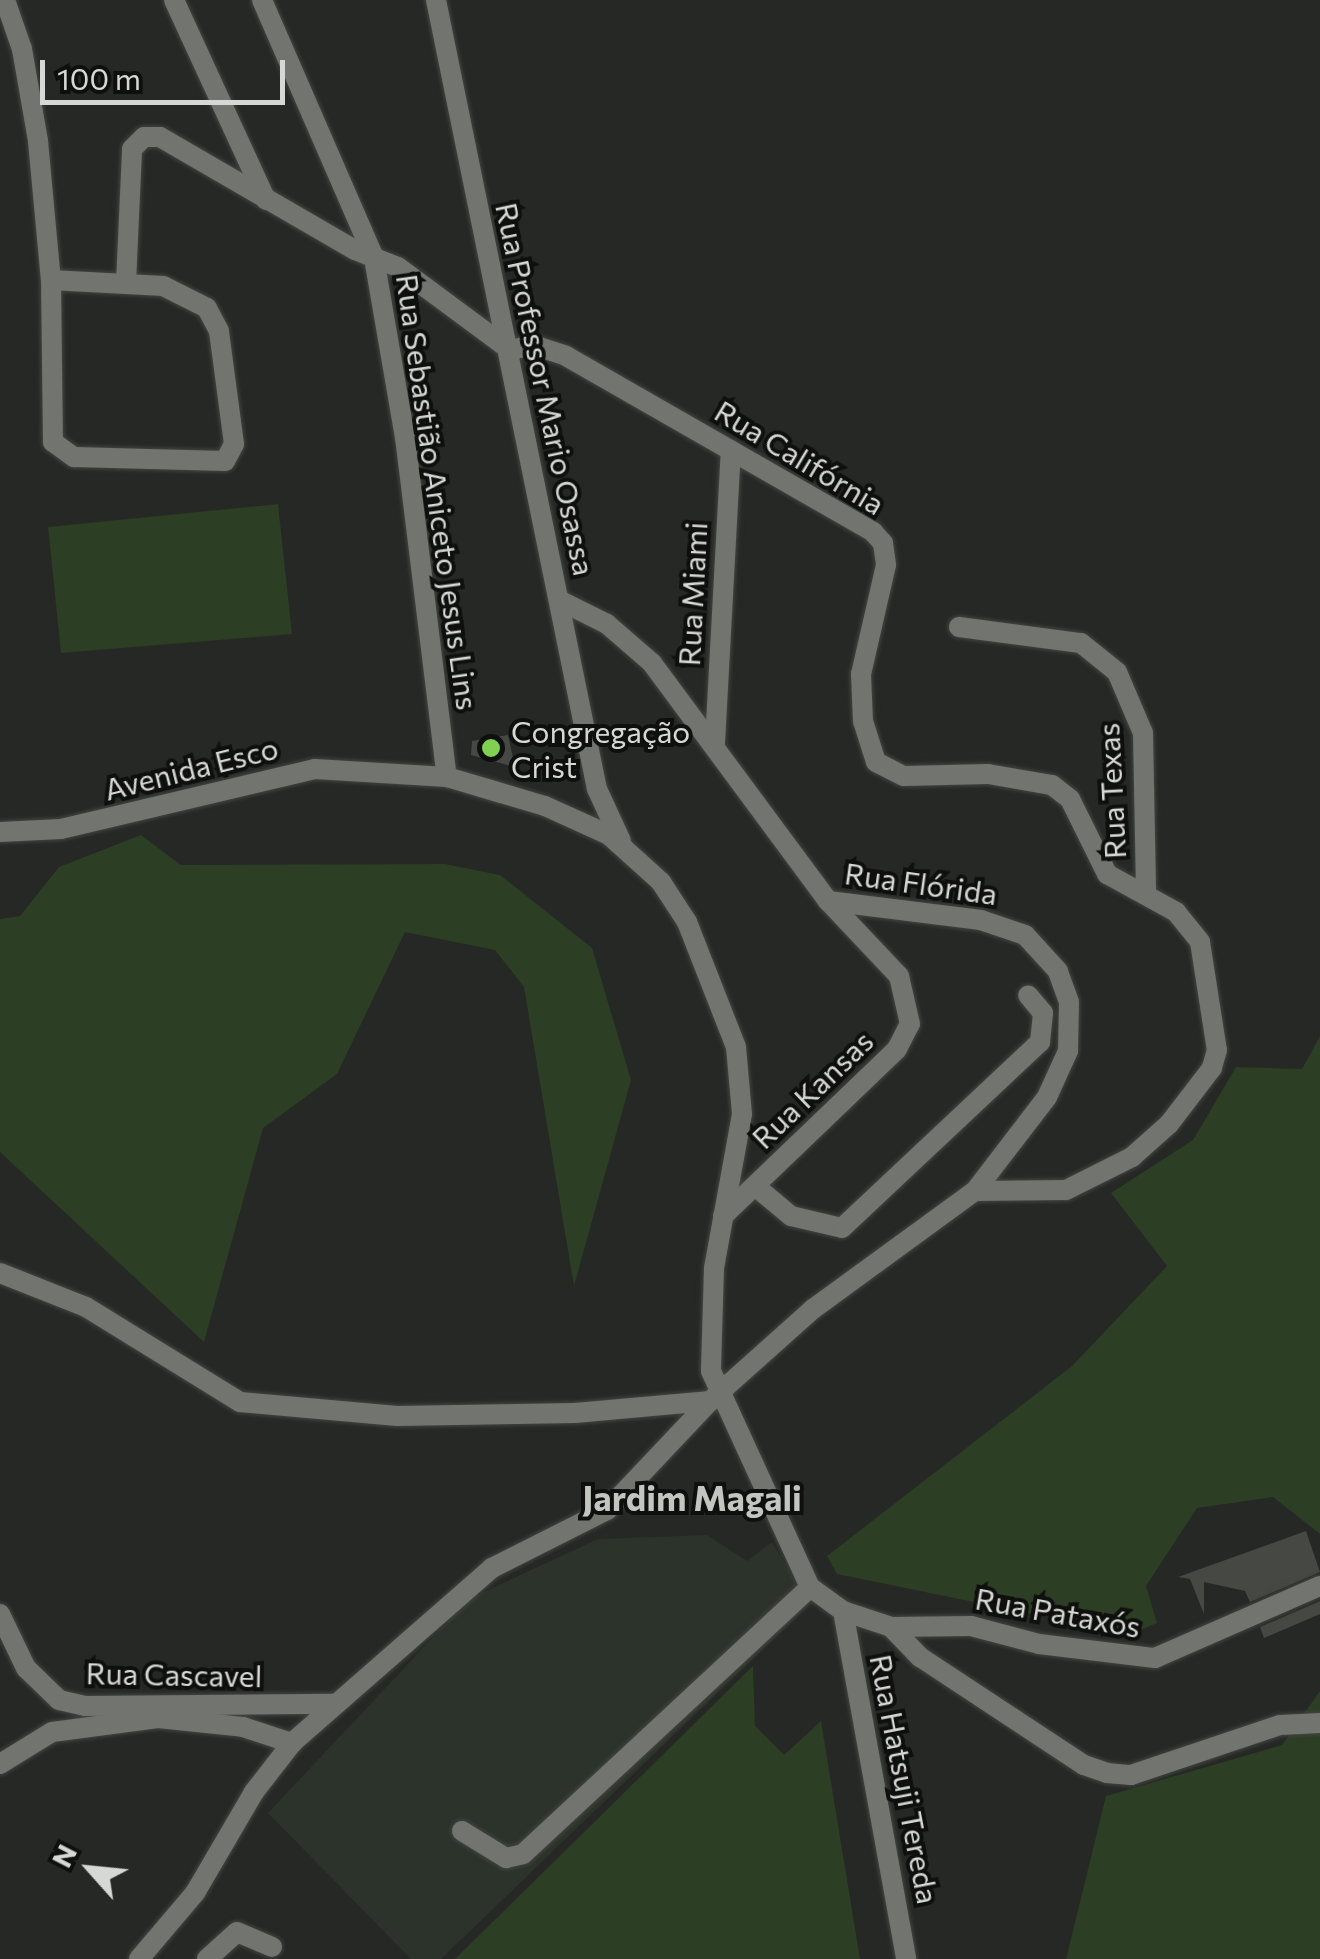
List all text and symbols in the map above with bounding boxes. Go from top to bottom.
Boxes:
scale bar [45,40,290,102]
text: 100 m [57,59,141,96]
street label: Rua Professor Mario Osassa [489,199,603,579]
street label: Rua Sebastião Aniceto Jesus Lins [390,272,486,712]
street label: Rua Califórnia [709,392,891,522]
street label: Rua Miami [670,521,714,667]
place label: Congregação Crist [511,713,690,784]
street label: Rua Texas [1089,722,1133,860]
street label: Avenida Esco [100,729,282,807]
marker: Congregação Crist [480,737,502,759]
street label: Rua Flórida [842,854,1000,912]
street label: Rua Kansas [744,1023,880,1155]
district label: Jardim Magali [582,1476,802,1518]
street label: Rua Pataxós [973,1580,1143,1644]
street label: Rua Hatsuji Tereda [863,1651,947,1907]
street label: Rua Cascavel [85,1654,263,1694]
north arrow [40,1819,140,1919]
text: N [43,1838,83,1872]

